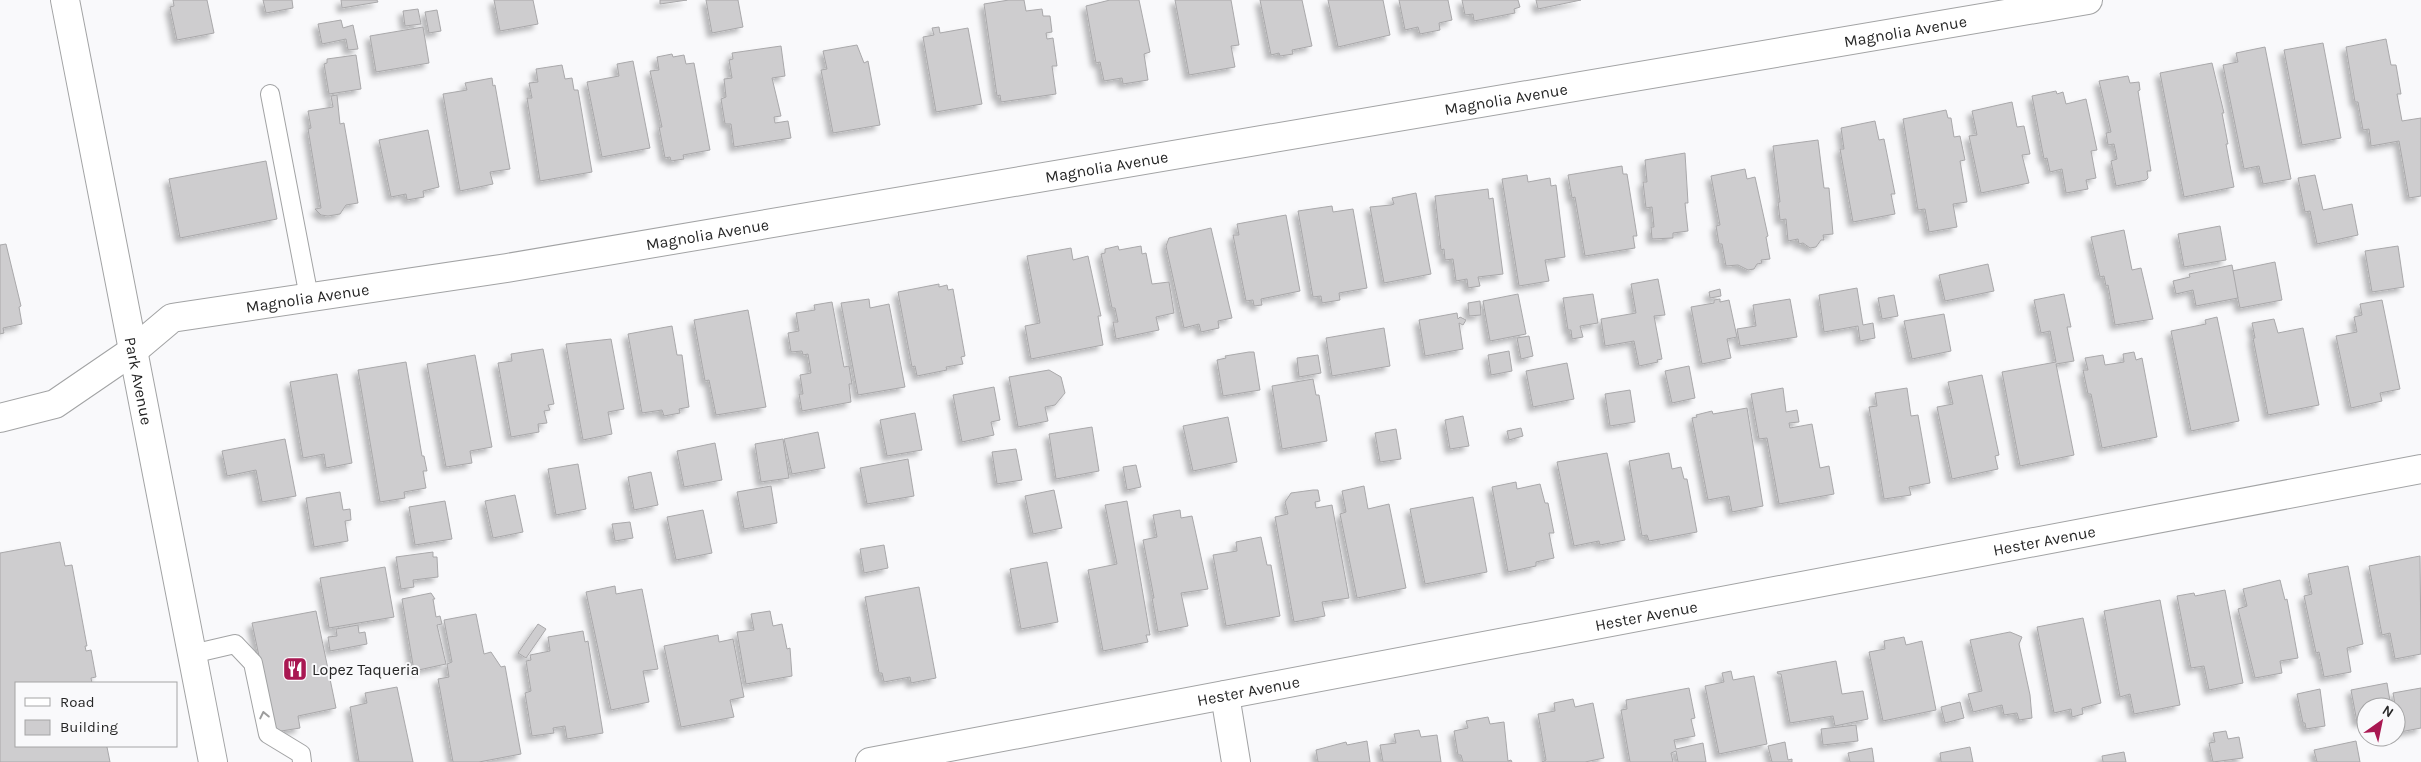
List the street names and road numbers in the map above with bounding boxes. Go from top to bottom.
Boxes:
street label: Magnolia Avenue [1842,12,1968,51]
street label: Magnolia Avenue [1443,79,1569,119]
street label: Magnolia Avenue [1044,147,1170,187]
street label: Magnolia Avenue [644,215,770,254]
street label: Magnolia Avenue [245,280,370,317]
street label: Park Avenue [121,335,156,426]
street label: Hester Avenue [1992,522,2097,560]
street label: Hester Avenue [1594,597,1699,635]
street label: Hester Avenue [1196,672,1301,710]

